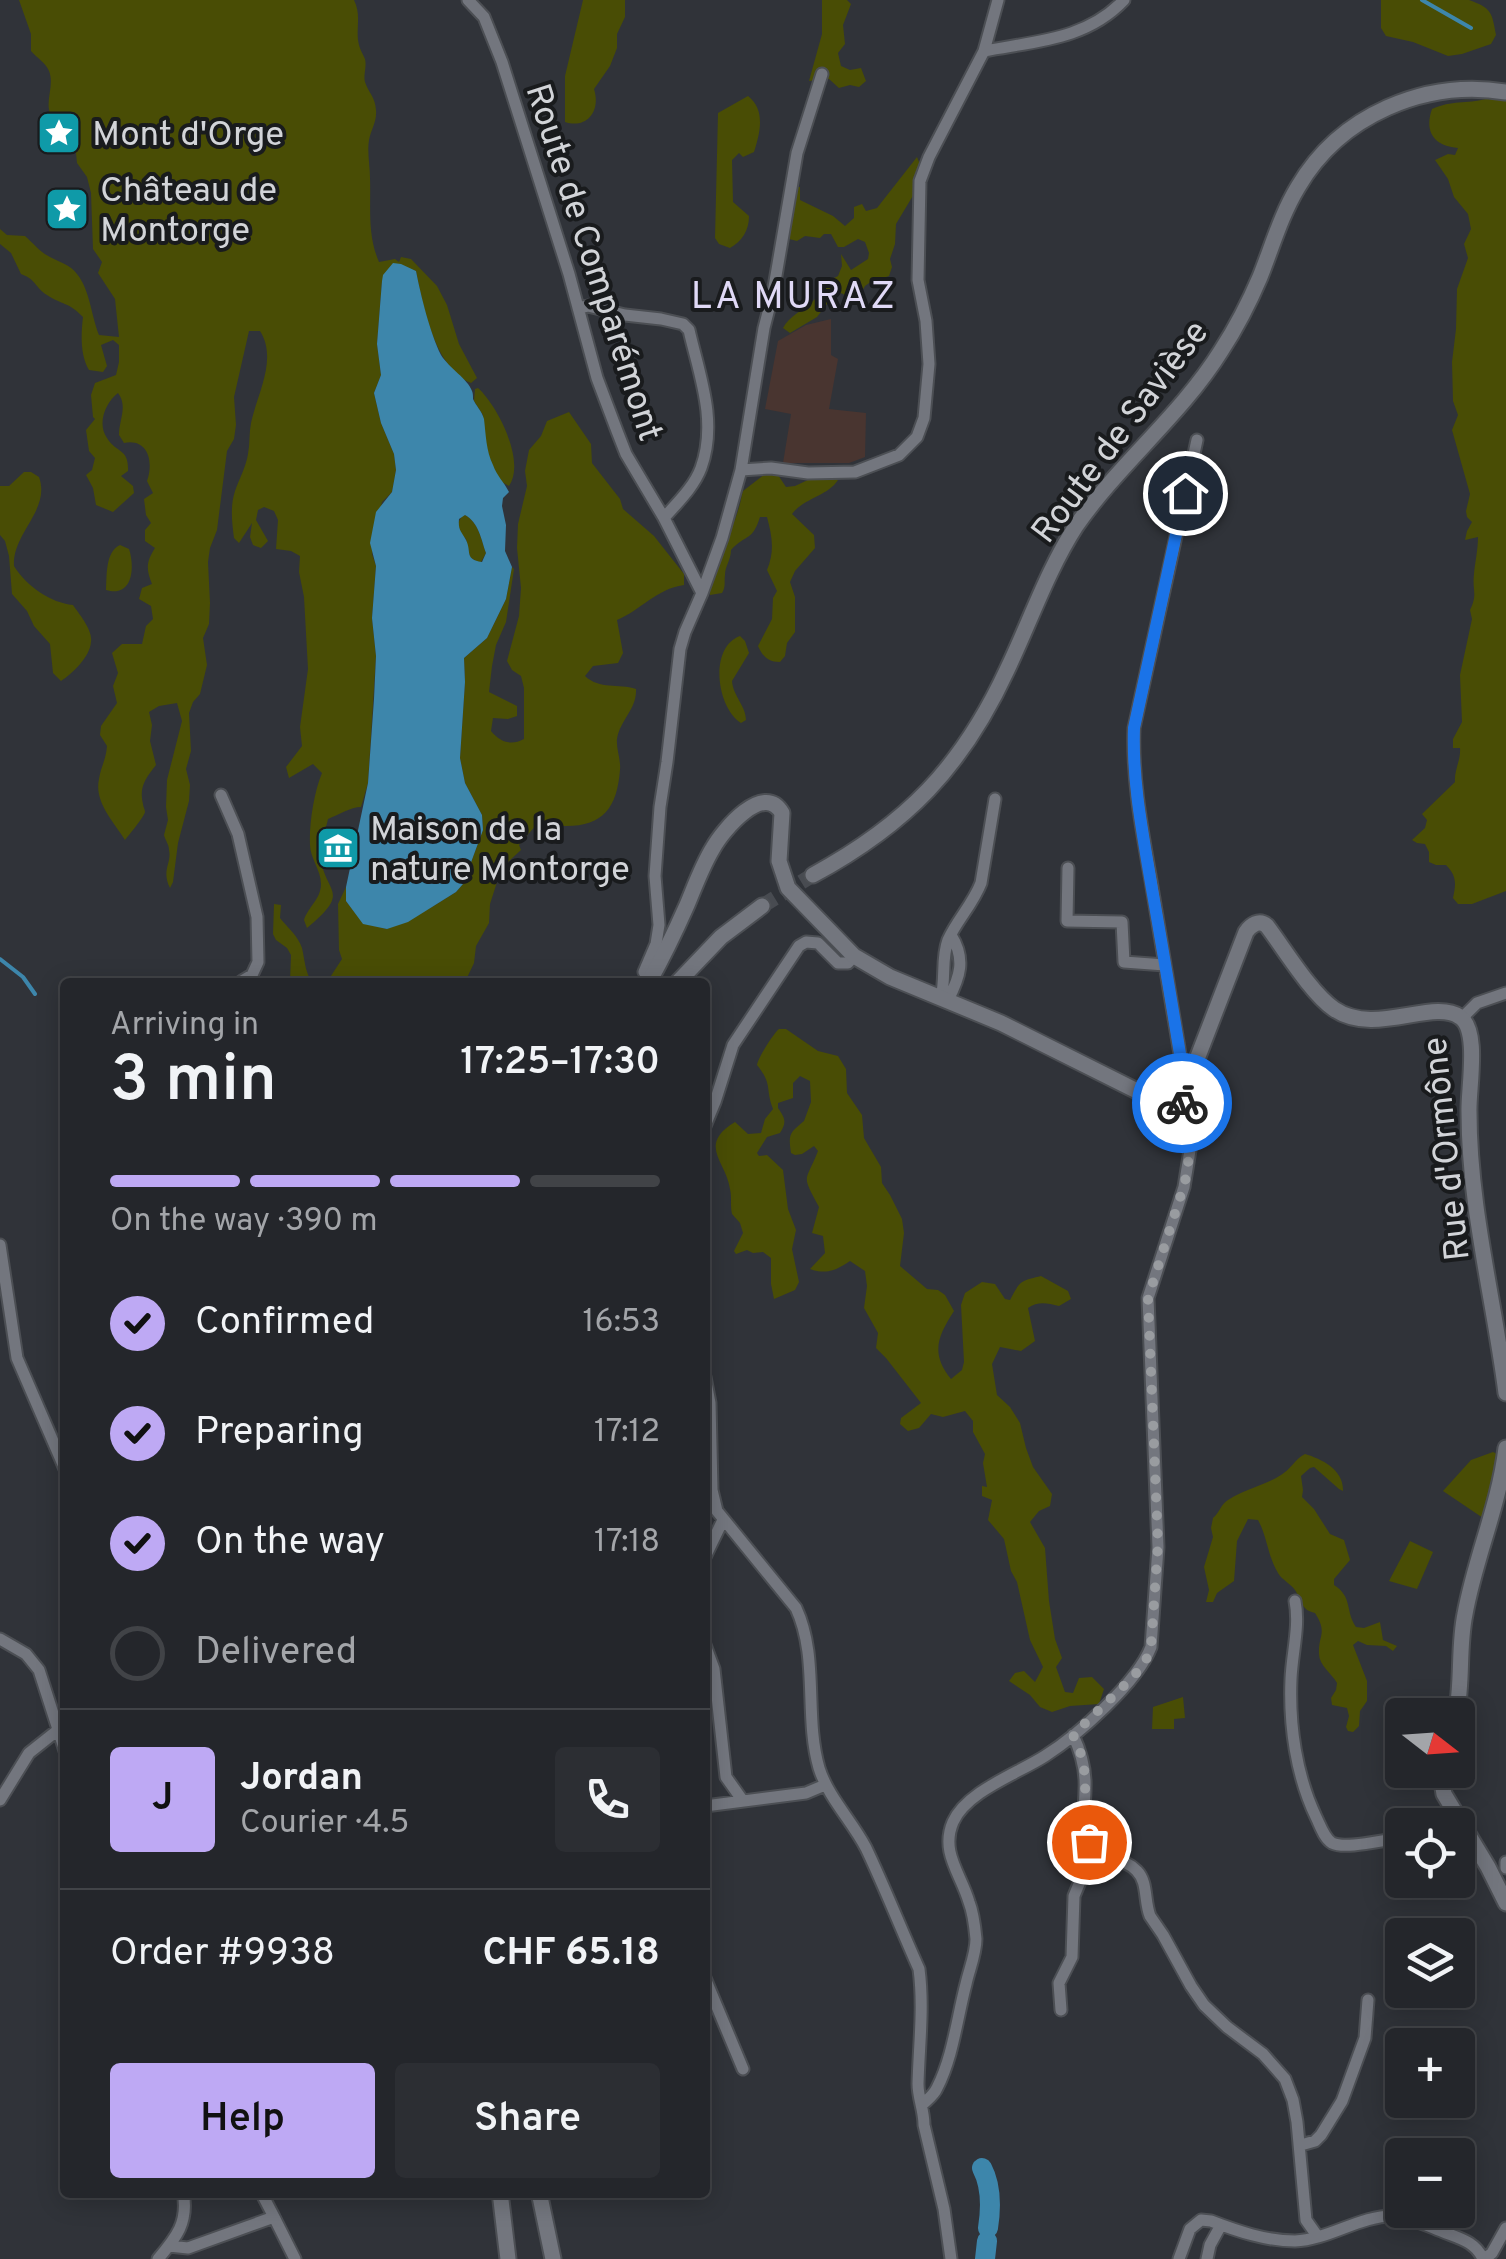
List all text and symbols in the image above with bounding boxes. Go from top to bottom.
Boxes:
street label: Route de Comparémont [514,79,671,447]
place icon: Mont d'Orge [36,110,82,156]
place label: Mont d'Orge [92,114,284,158]
place label: Château de Montorge [100,170,277,254]
place icon: Château de Montorge [44,186,90,232]
district label: LA MURAZ [691,274,897,323]
street label: Route de Savièse [1023,312,1220,553]
pin [1143,451,1228,536]
icon: home [1158,466,1213,521]
place label: Maison de la nature Montorge [370,809,630,893]
museum icon: Maison de la nature Montorge [315,825,361,871]
text: Arriving in [110,1006,259,1046]
street label: Rue d'Ormône [1414,1035,1482,1263]
text: 17:25–17:30 [460,1039,660,1088]
text: 3 min [110,1042,277,1124]
courier [1132,1053,1232,1153]
icon: bike [1155,1076,1210,1131]
text: On the way · 390 m [110,1202,378,1242]
icon: check [110,1296,165,1351]
text: Confirmed [195,1299,374,1348]
text: 16:53 [583,1303,660,1343]
icon: check [110,1406,165,1461]
text: Preparing [195,1409,364,1458]
text: 17:12 [594,1413,660,1453]
icon: check [110,1516,165,1571]
text: On the way [195,1519,385,1568]
text: 17:18 [594,1523,660,1563]
text: Delivered [195,1629,357,1678]
north arrow [1385,1698,1475,1788]
map controls [1385,1698,1475,2228]
button: phone [555,1747,660,1852]
text: Jordan [240,1755,363,1804]
text: J [152,1775,173,1824]
pin [1047,1800,1132,1885]
text: Courier · 4.5 [240,1804,409,1844]
button: locate [1385,1808,1475,1898]
icon: bag [1062,1815,1117,1870]
button: layers [1385,1918,1475,2008]
text: Order #9938 [110,1930,335,1979]
text: CHF 65.18 [483,1930,660,1979]
button: + [1385,2028,1475,2118]
button: Help [110,2063,375,2178]
button: Share [395,2063,660,2178]
button: − [1385,2138,1475,2228]

